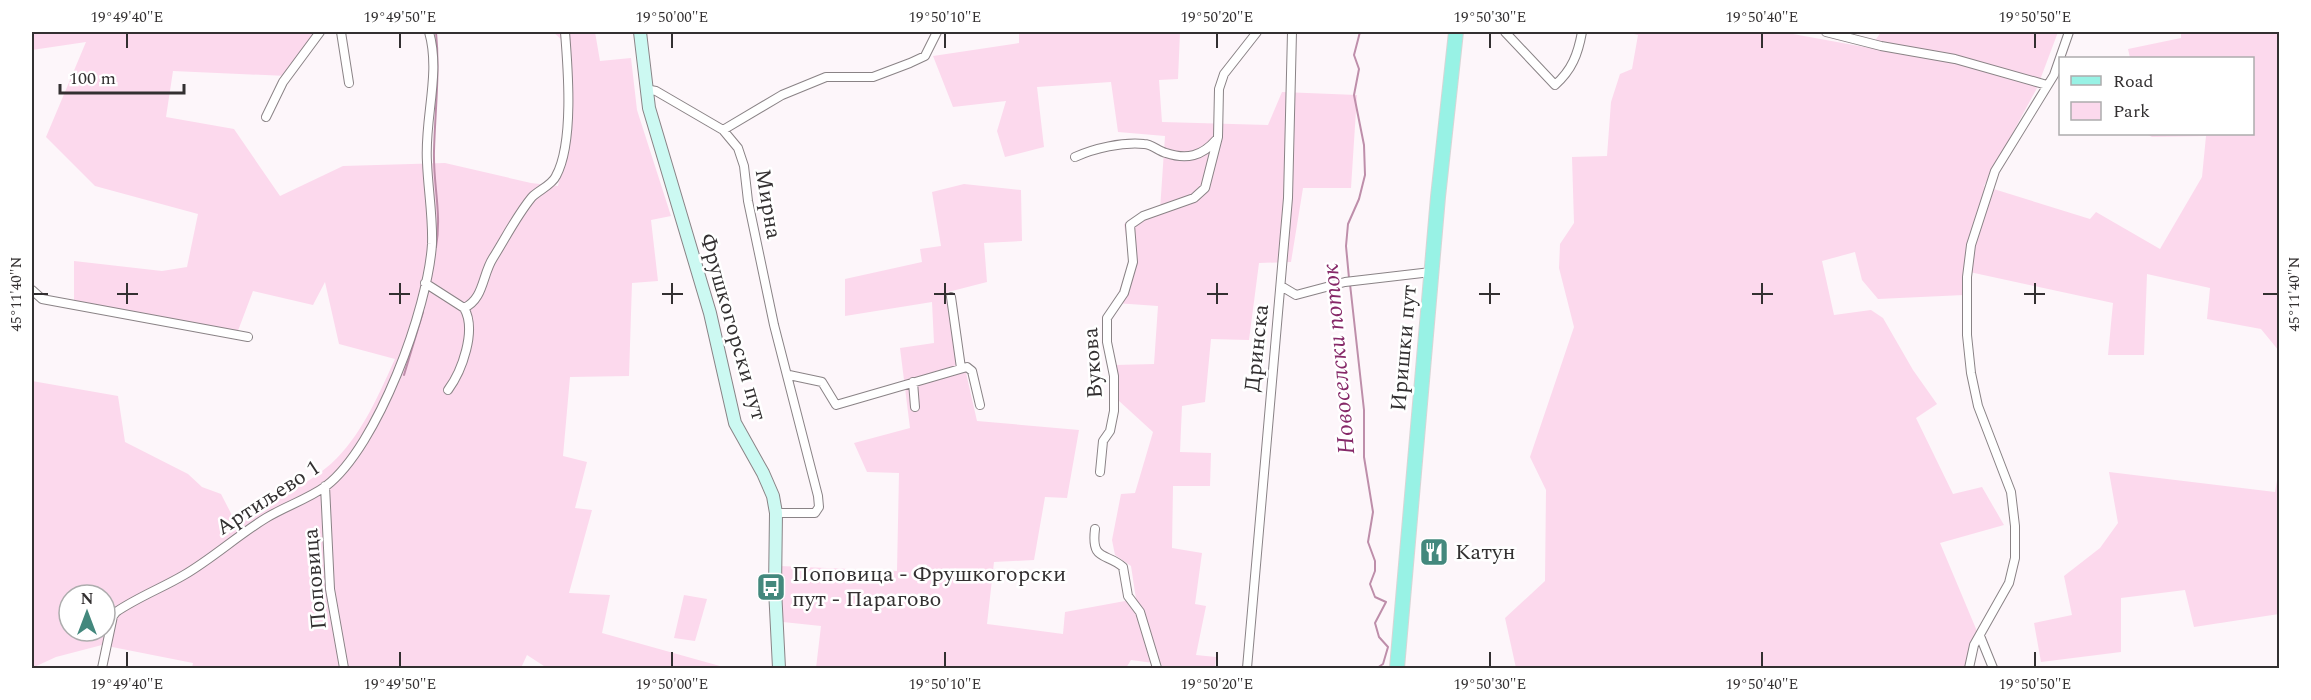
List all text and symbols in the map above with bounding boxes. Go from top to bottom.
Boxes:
text: 19°49'40"E [91,6,163,29]
text: 19°49'50"E [364,6,436,29]
text: 19°50'00"E [636,6,708,29]
text: 19°50'10"E [909,6,981,29]
text: 19°50'20"E [1181,6,1253,29]
text: 19°50'30"E [1454,6,1526,29]
text: 19°50'40"E [1726,6,1798,29]
text: 19°50'50"E [1999,6,2071,29]
scale bar [60,57,184,95]
legend [2059,57,2254,135]
text: 100 m [69,65,116,92]
text: Road [2113,68,2154,95]
text: Park [2113,98,2150,125]
street label: Мирна [746,166,790,242]
street label: Фрушкогорски пут [691,230,776,424]
text: 45°11'40"N [5,256,28,332]
text: 45°11'40"N [2283,256,2306,332]
water label: Новоселски поток [1313,261,1365,456]
street label: Иришки пут [1382,283,1426,413]
street label: Дринска [1236,302,1278,393]
street label: Вукова [1074,326,1112,400]
street label: Артиљево 1 [209,452,327,544]
street label: Поповица [294,527,336,631]
restaurant icon: Катун [1418,536,1450,568]
place label: Катун [1455,536,1516,569]
place label: Поповица - Фрушкогорски пут - Парагово [792,558,1066,616]
bus stop icon: Поповица - Фрушкогорски пут - Парагово [755,571,787,603]
north arrow [57,583,117,643]
text: N [80,587,94,611]
text: 19°49'40"E [91,673,163,696]
text: 19°49'50"E [364,673,436,696]
text: 19°50'00"E [636,673,708,696]
text: 19°50'10"E [909,673,981,696]
text: 19°50'20"E [1181,673,1253,696]
text: 19°50'30"E [1454,673,1526,696]
text: 19°50'40"E [1726,673,1798,696]
text: 19°50'50"E [1999,673,2071,696]

